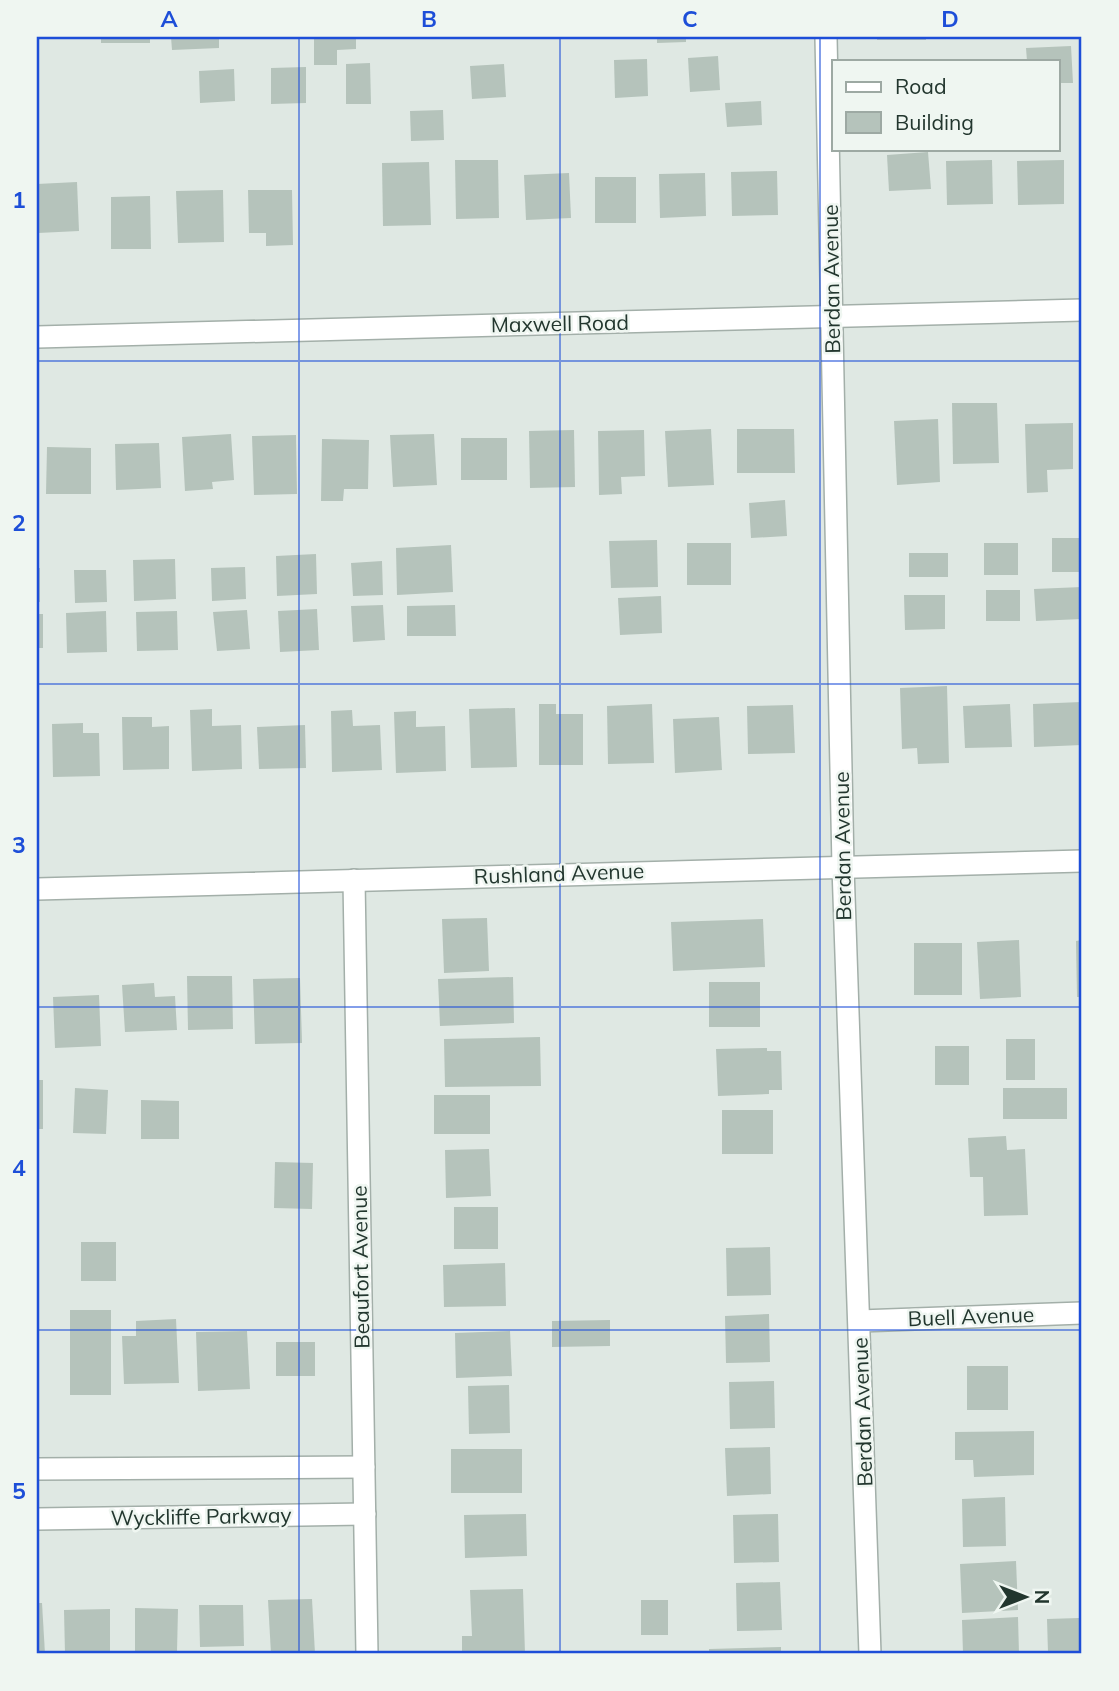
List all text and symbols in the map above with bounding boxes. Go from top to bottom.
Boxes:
text: A [160,4,178,33]
text: B [421,4,437,33]
text: C [682,4,698,33]
text: D [941,4,959,33]
legend [832,60,1060,150]
text: Road [895,73,946,99]
text: Building [895,109,974,135]
text: 1 [12,185,26,214]
street label: Berdan Avenue [817,204,845,354]
street label: Maxwell Road [491,309,629,337]
text: 2 [12,508,26,537]
street label: Berdan Avenue [828,771,856,921]
text: 3 [12,830,26,859]
street label: Rushland Avenue [473,857,645,889]
text: 4 [12,1153,26,1182]
street label: Beaufort Avenue [346,1185,374,1349]
street label: Buell Avenue [907,1301,1035,1331]
street label: Berdan Avenue [846,1337,878,1487]
text: 5 [12,1476,26,1505]
street label: Wyckliffe Parkway [110,1501,292,1531]
north arrow [990,1562,1060,1632]
text: N [1030,1590,1054,1604]

